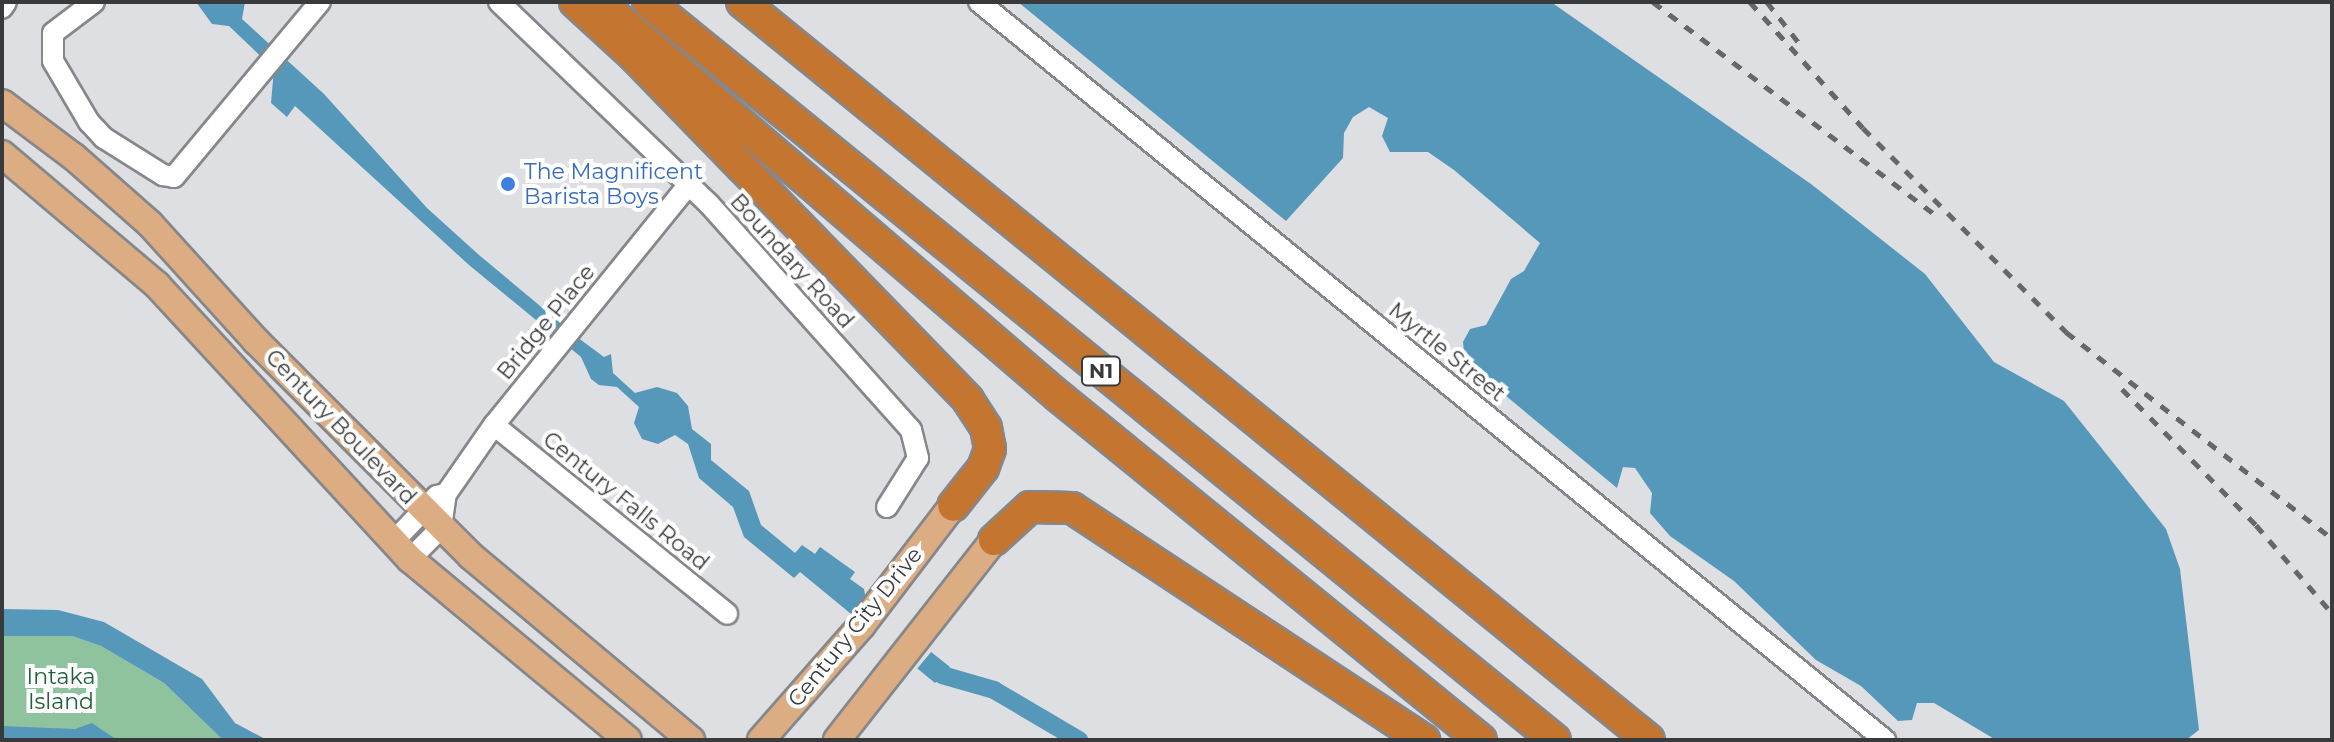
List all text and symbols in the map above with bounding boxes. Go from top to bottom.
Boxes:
place label: The Magnificent Barista Boys [524,158,703,210]
marker: The Magnificent Barista Boys [499,175,517,193]
street label: Boundary Road [725,188,859,334]
street label: Bridge Place [492,259,600,385]
street label: Myrtle Street [1383,297,1511,407]
street label: Century Boulevard [260,344,422,510]
road number: N1 [1081,355,1121,387]
street label: Century Falls Road [538,426,714,576]
street label: Century City Drive [782,542,928,712]
park label: Intaka Island [27,663,95,714]

